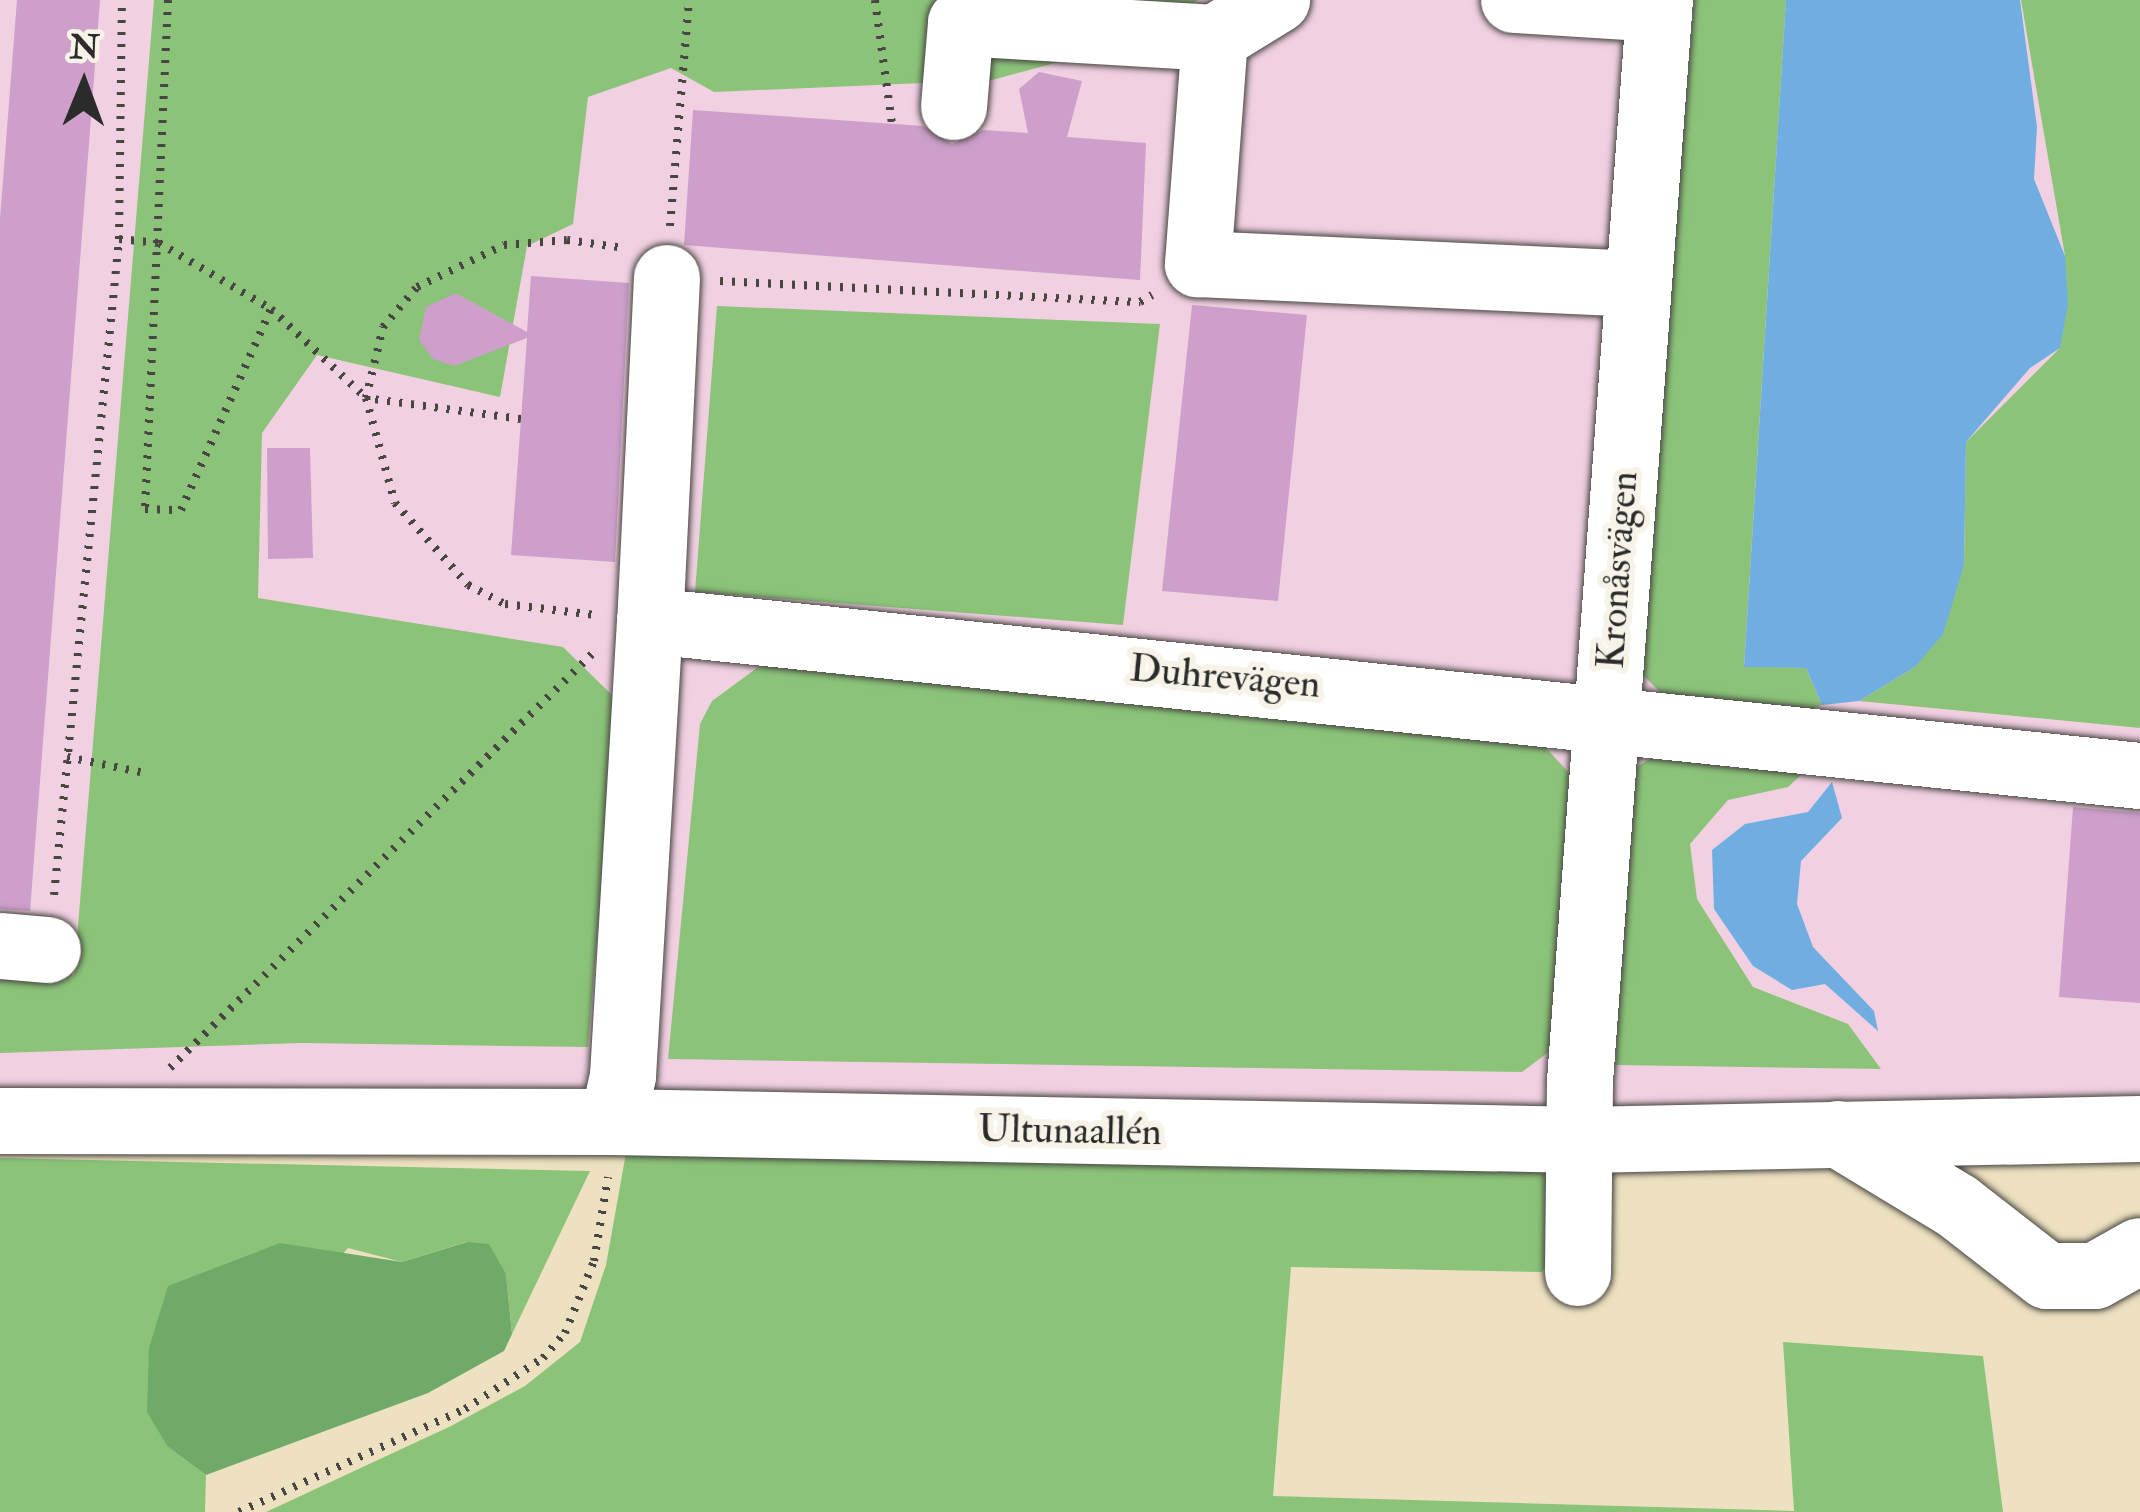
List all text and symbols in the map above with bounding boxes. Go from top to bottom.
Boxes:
north arrow [24,24,144,144]
text: N [70,27,100,68]
street label: Kronåsvägen [1588,470,1648,670]
street label: Duhrevägen [1128,645,1322,709]
street label: Ultunaallén [978,1106,1162,1156]

